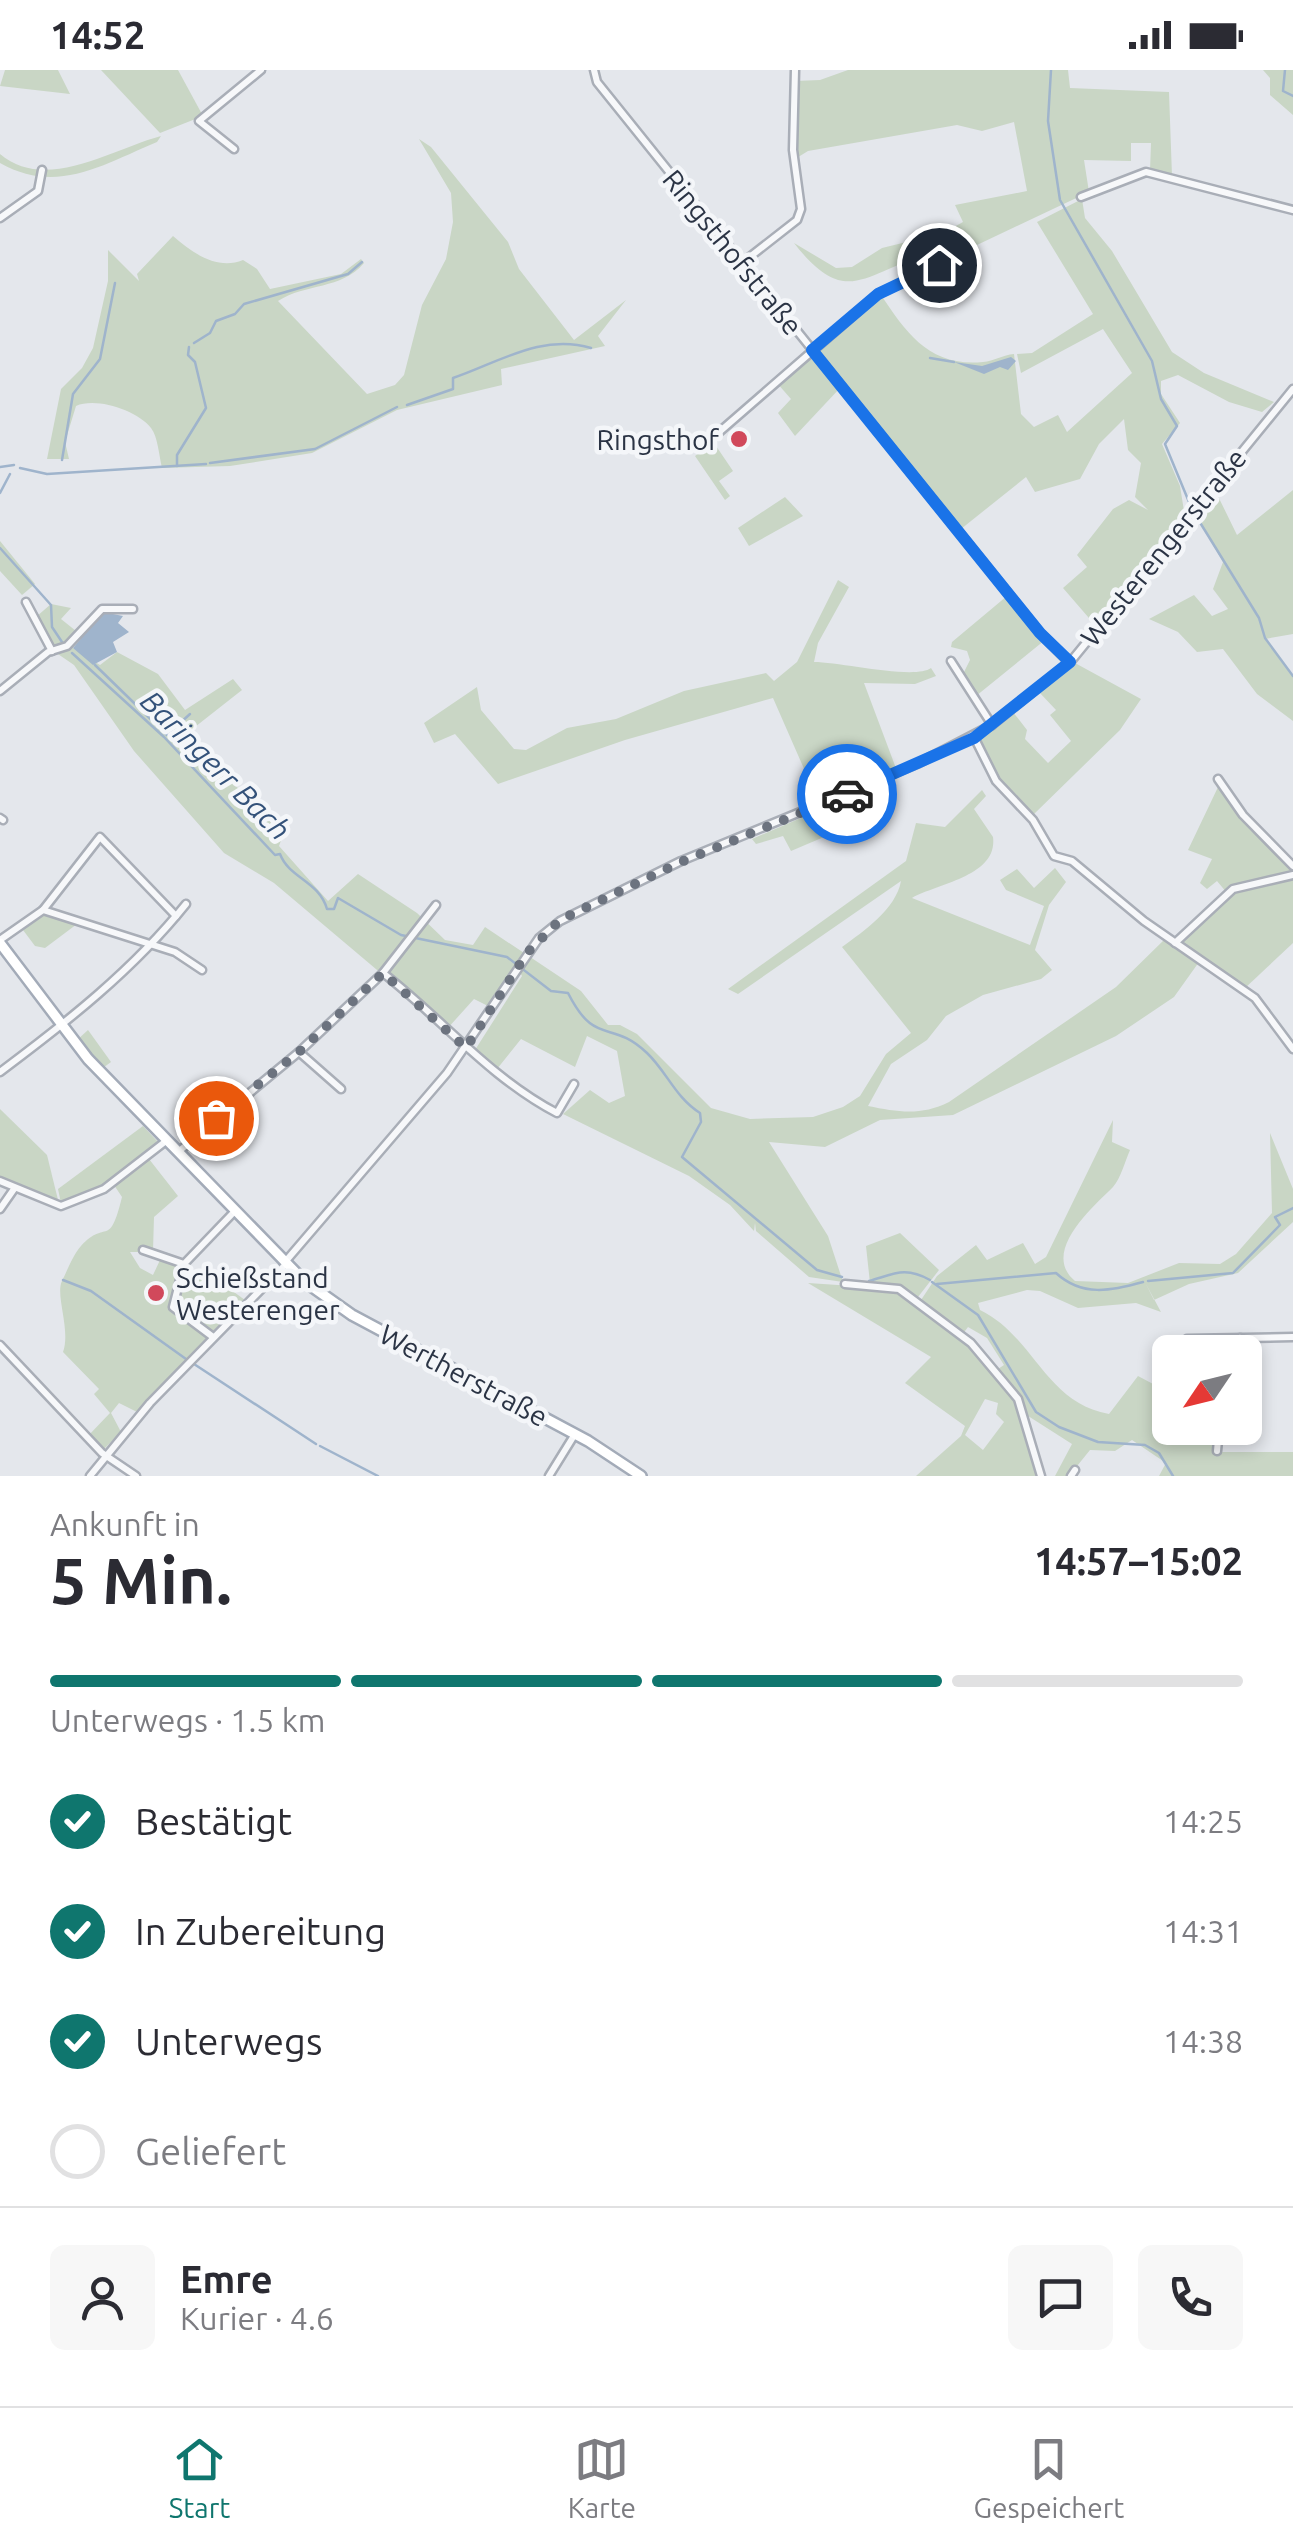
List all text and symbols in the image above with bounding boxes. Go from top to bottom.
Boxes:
text: 14:52 [50,14,145,56]
street label: Ringsthofstraße [657,163,809,341]
pin [897,223,982,308]
icon: home [912,238,967,293]
place label: Ringsthof [596,424,719,455]
marker: Ringsthof [728,428,750,450]
street label: Westerengerstraße [1074,442,1252,652]
water label: Baringerr Bach [134,683,298,847]
courier [797,744,897,844]
icon: car [820,767,875,822]
pin [174,1076,259,1161]
icon: bag [189,1091,244,1146]
place label: Schießstand Westerenger [176,1262,340,1325]
marker: Schießstand Westerenger [145,1282,167,1304]
street label: Wertherstraße [375,1318,553,1432]
north arrow [1152,1335,1262,1445]
map controls [1152,1335,1262,1445]
text: Ankunft in [50,1506,200,1542]
text: 14:57–15:02 [1034,1540,1243,1582]
text: 5 Min. [50,1543,232,1616]
text: Unterwegs · 1.5 km [50,1702,325,1738]
icon: check [50,1794,105,1849]
text: Bestätigt [135,1800,292,1842]
text: 14:25 [1163,1803,1243,1839]
icon: check [50,1904,105,1959]
text: In Zubereitung [135,1910,386,1952]
text: 14:31 [1163,1913,1243,1949]
icon: check [50,2014,105,2069]
text: Unterwegs [135,2020,322,2062]
text: 14:38 [1163,2023,1243,2059]
text: Geliefert [135,2130,286,2172]
button: person [50,2245,155,2350]
button: chat [1008,2245,1113,2350]
button: phone [1138,2245,1243,2350]
text: Emre [180,2258,273,2300]
text: Kurier · 4.6 [180,2300,334,2336]
tab: Start [169,2432,230,2523]
tab: Karte [568,2432,636,2523]
tab: Gespeichert [973,2432,1124,2523]

